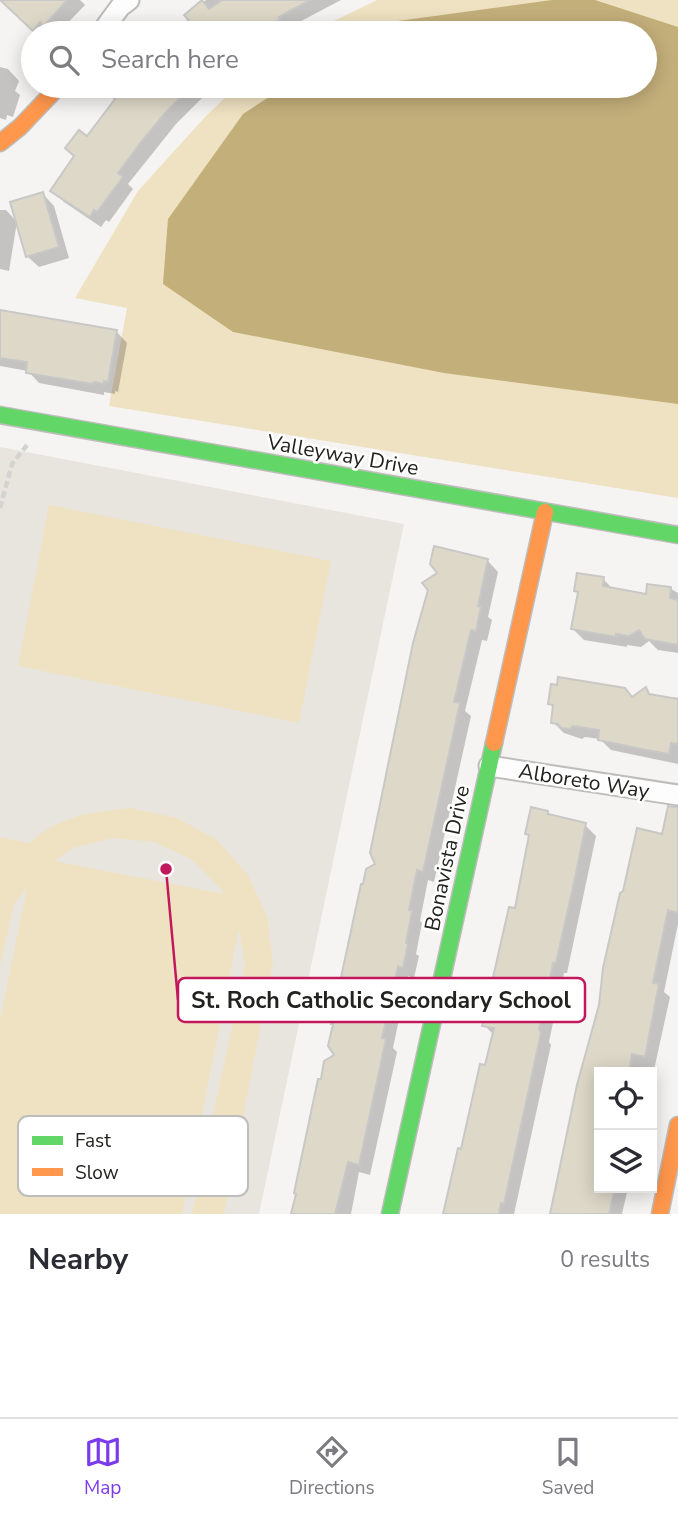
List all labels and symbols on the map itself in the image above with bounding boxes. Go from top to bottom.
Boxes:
street label: Valleyway Drive [264,428,421,482]
street label: Alboreto Way [517,757,652,805]
street label: Bonavista Drive [418,783,476,933]
callout: St. Roch Catholic Secondary School [178,978,585,1022]
text: St. Roch Catholic Secondary School [191,985,572,1016]
legend [18,1116,248,1196]
text: Fast [75,1128,111,1154]
text: Slow [75,1160,119,1186]

